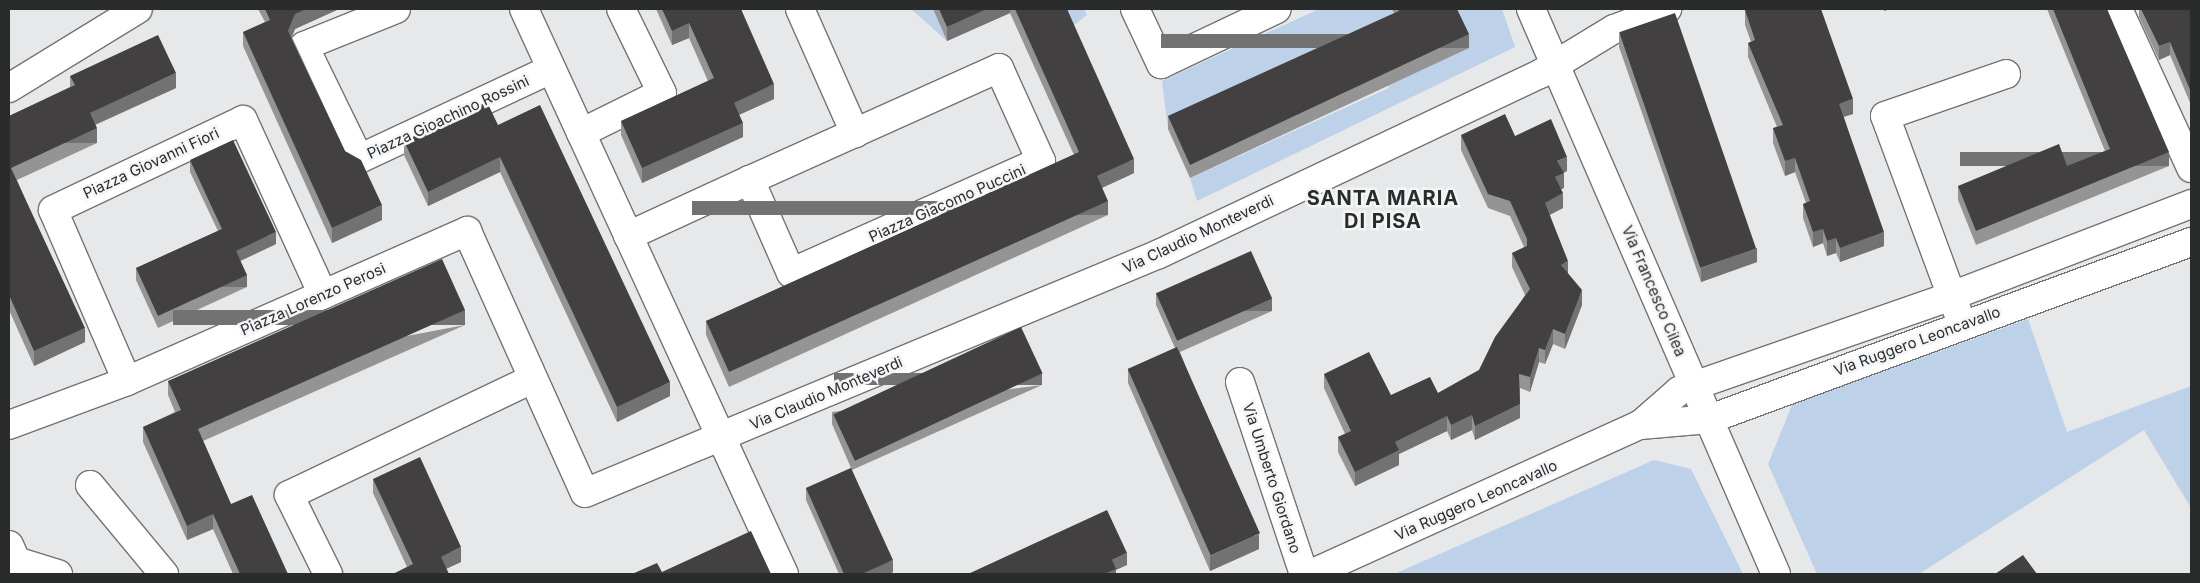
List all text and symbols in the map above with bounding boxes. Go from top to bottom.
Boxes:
street label: Piazza Gioachino Rossini [364,71,532,163]
street label: Piazza Giovanni Fiori [80,124,222,202]
street label: Piazza Giacomo Puccini [866,160,1028,246]
district label: SANTA MARIA DI PISA [1305,187,1461,234]
street label: Via Claudio Monteverdi [1120,191,1276,277]
street label: Via Francesco Cilea [1618,223,1690,359]
street label: Piazza Lorenzo Perosi [238,259,388,339]
street label: Via Ruggero Leoncavallo [1831,302,2003,380]
street label: Via Claudio Monteverdi [747,353,905,433]
street label: Via Umberto Giordano [1239,400,1305,556]
street label: Via Ruggero Leoncavallo [1392,456,1560,544]

